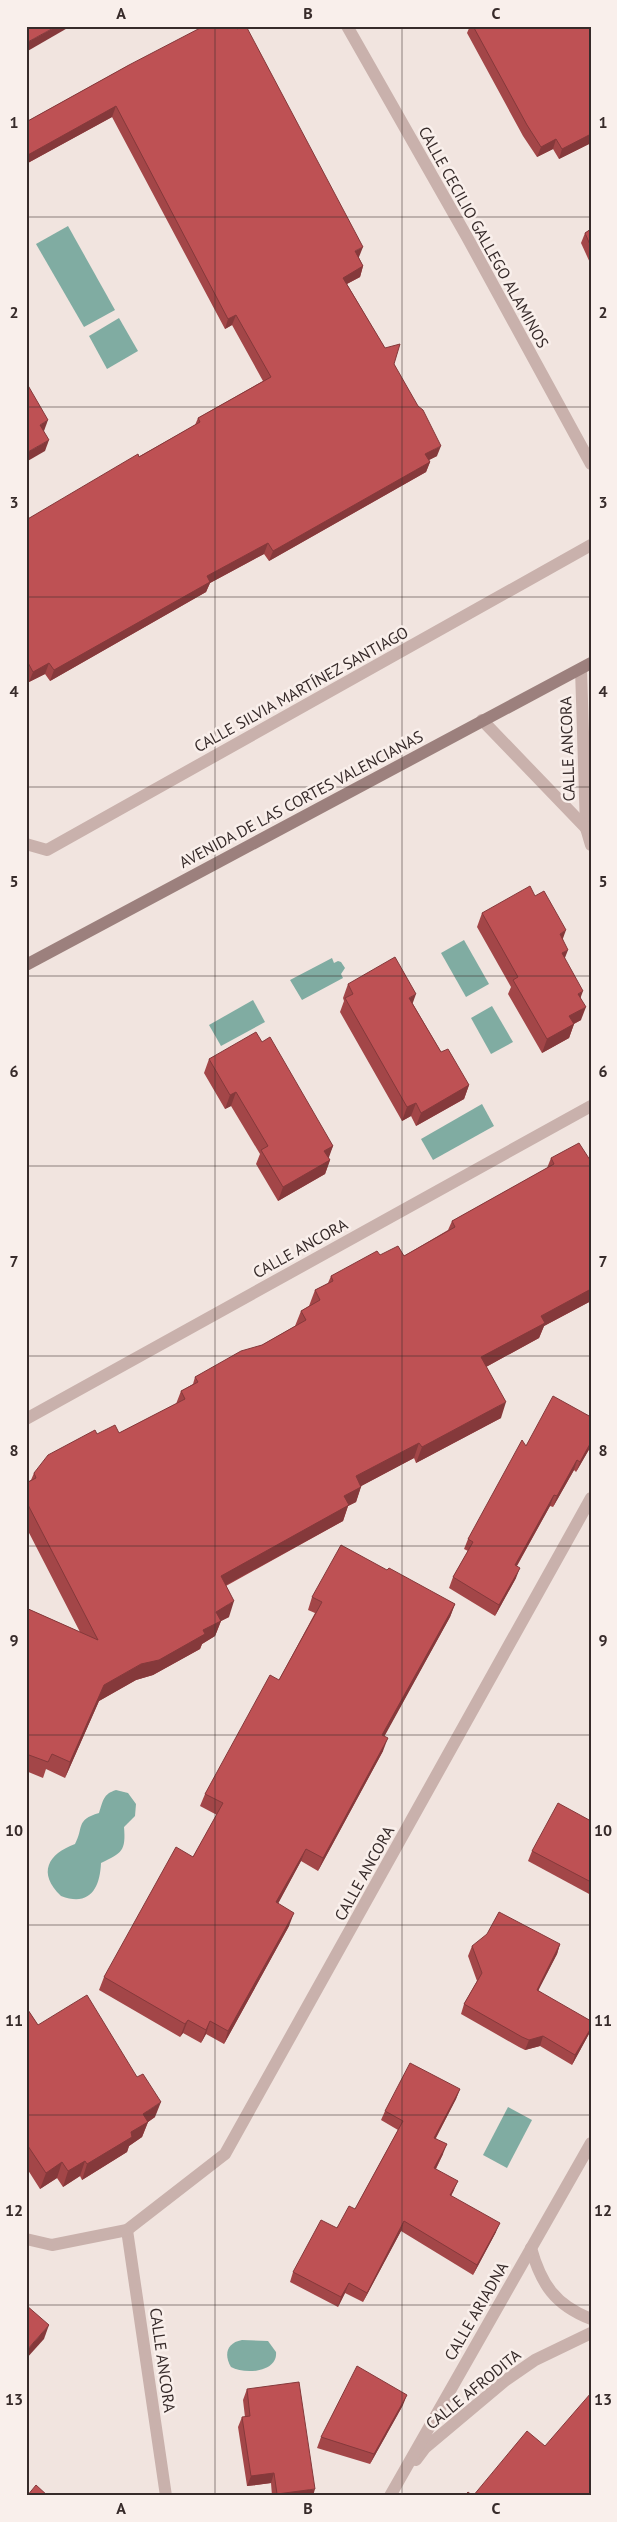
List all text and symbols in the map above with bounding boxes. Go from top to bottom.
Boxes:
text: A [116,3,126,23]
text: B [303,3,313,23]
text: C [492,3,501,23]
text: 1 [9,112,19,132]
text: 1 [598,112,608,132]
street label: CALLE CECILIO GALLEGO ALAMINOS [415,123,553,351]
text: 2 [9,302,19,322]
text: 2 [598,302,608,322]
text: 3 [9,492,19,512]
text: 3 [598,492,608,512]
street label: CALLE SILVIA MARTÍNEZ SANTIAGO [191,622,412,756]
text: 4 [9,681,19,701]
text: 4 [598,681,608,701]
street label: CALLE ANCORA [555,695,579,802]
street label: AVENIDA DE LAS CORTES VALENCIANAS [175,726,427,872]
text: 5 [9,871,19,891]
text: 5 [598,871,608,891]
text: 6 [9,1061,19,1081]
text: 6 [598,1061,608,1081]
street label: CALLE ANCORA [249,1213,351,1282]
text: 7 [9,1251,19,1271]
text: 7 [598,1251,608,1271]
text: 8 [9,1440,19,1460]
text: 8 [598,1440,608,1460]
text: 9 [9,1630,19,1650]
text: 9 [598,1630,608,1650]
text: 10 [5,1820,23,1840]
text: 10 [594,1820,612,1840]
street label: CALLE ANCORA [330,1822,399,1924]
text: 11 [5,2010,23,2030]
text: 11 [594,2010,612,2030]
text: 12 [5,2200,23,2220]
text: 12 [594,2200,612,2220]
street label: CALLE ARIADNA [440,2258,513,2364]
street label: CALLE ANCORA [146,2307,180,2414]
street label: CALLE AFRODITA [421,2344,525,2433]
text: 13 [5,2389,23,2409]
text: 13 [594,2389,612,2409]
text: A [116,2498,126,2518]
text: B [303,2498,313,2518]
text: C [492,2498,501,2518]

